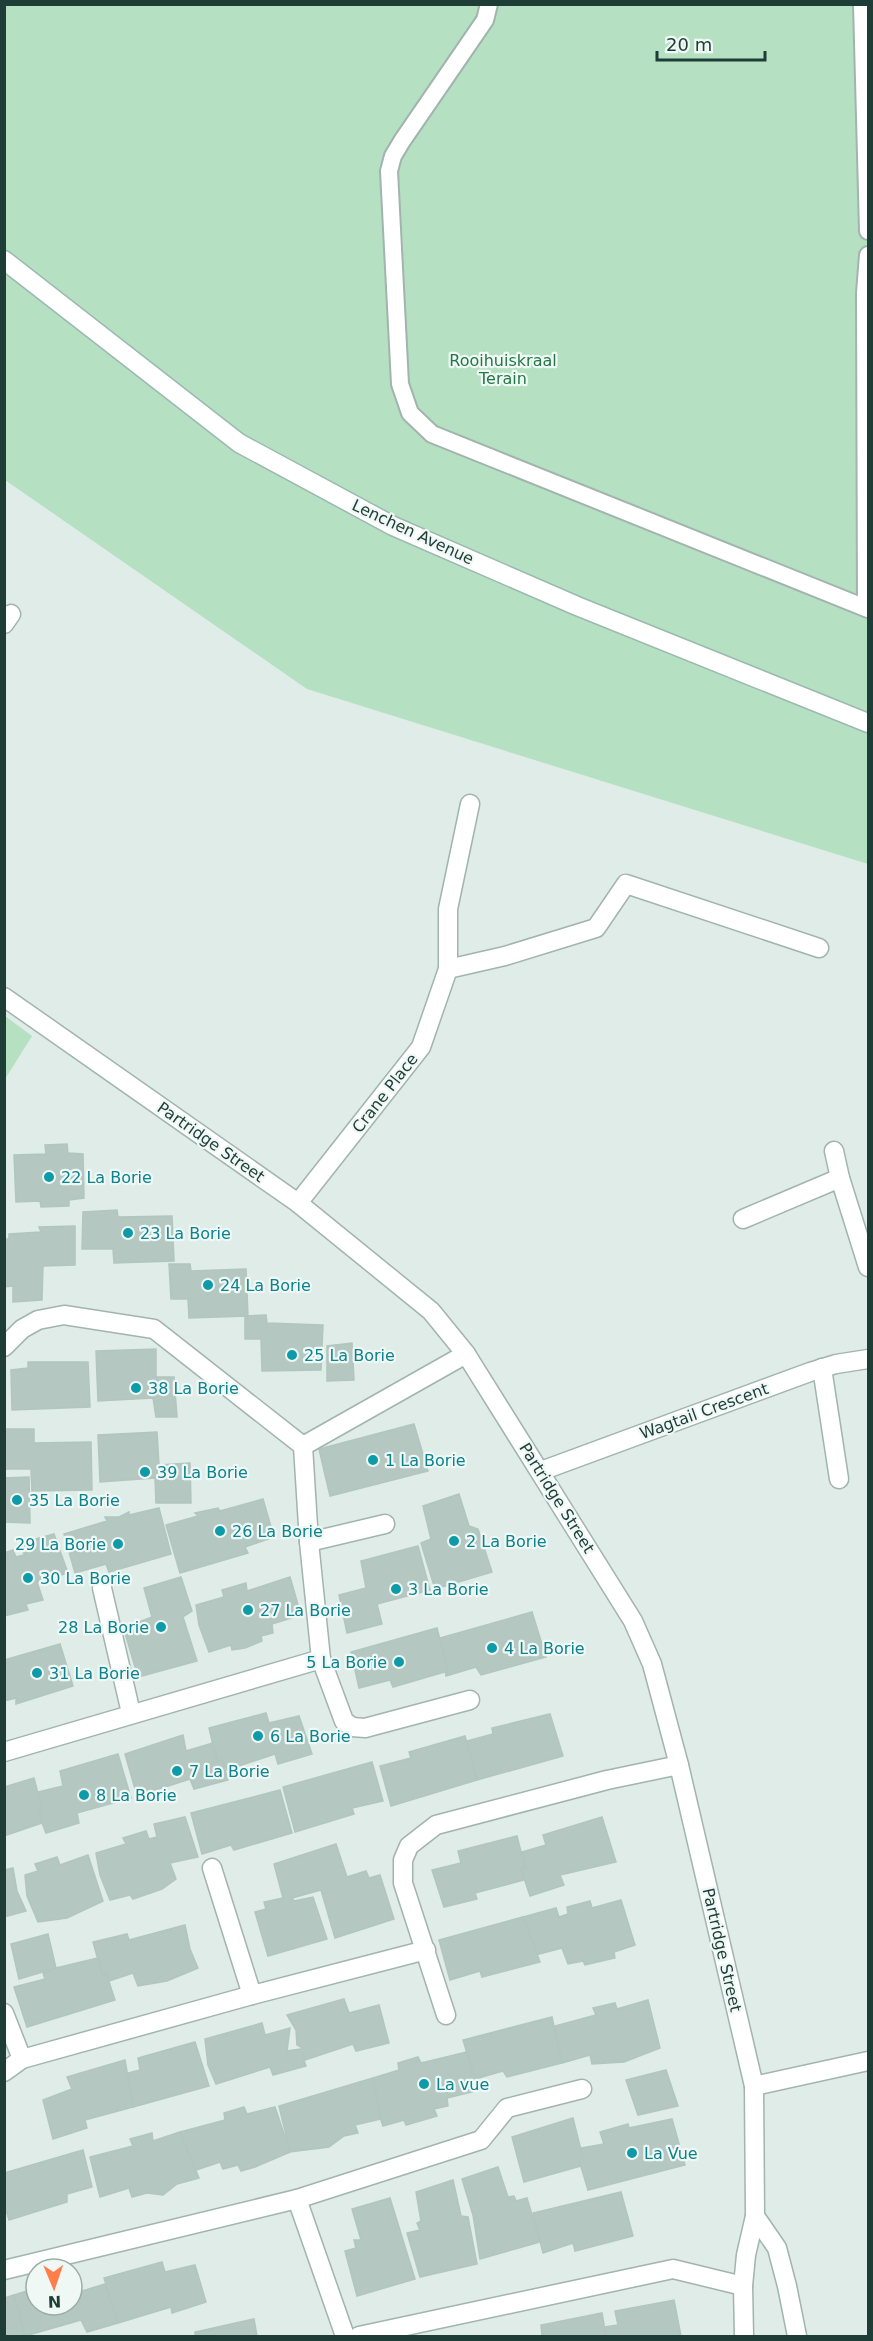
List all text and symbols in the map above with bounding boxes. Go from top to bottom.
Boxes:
scale bar [657,24,765,62]
text: 20 m [666,34,712,55]
park label: Rooihuiskraal Terain [449,351,557,388]
street label: Lenchen Avenue [349,495,477,569]
street label: Crane Place [348,1050,422,1136]
street label: Partridge Street [154,1098,268,1186]
place label: 22 La Borie [61,1168,152,1187]
marker: 22 La Borie [42,1170,56,1184]
place label: 23 La Borie [140,1224,231,1243]
marker: 23 La Borie [121,1226,135,1240]
place label: 24 La Borie [220,1276,311,1295]
marker: 24 La Borie [201,1278,215,1292]
place label: 25 La Borie [304,1346,395,1365]
marker: 25 La Borie [285,1348,299,1362]
place label: 38 La Borie [148,1379,239,1398]
street label: Wagtail Crescent [637,1379,771,1443]
marker: 38 La Borie [129,1381,143,1395]
street label: Partridge Street [515,1439,599,1557]
place label: 1 La Borie [385,1451,466,1470]
marker: 1 La Borie [366,1453,380,1467]
place label: 39 La Borie [157,1463,248,1482]
marker: 39 La Borie [138,1465,152,1479]
place label: 35 La Borie [29,1491,120,1510]
marker: 35 La Borie [10,1493,24,1507]
place label: 26 La Borie [232,1522,323,1541]
marker: 26 La Borie [213,1524,227,1538]
place label: 2 La Borie [466,1532,547,1551]
marker: 2 La Borie [447,1534,461,1548]
place label: 29 La Borie [15,1535,106,1554]
marker: 29 La Borie [111,1537,125,1551]
place label: 30 La Borie [40,1569,131,1588]
marker: 30 La Borie [21,1571,35,1585]
place label: 3 La Borie [408,1580,489,1599]
marker: 3 La Borie [389,1582,403,1596]
place label: 27 La Borie [260,1601,351,1620]
marker: 27 La Borie [241,1603,255,1617]
place label: 28 La Borie [58,1618,149,1637]
marker: 28 La Borie [154,1620,168,1634]
place label: 4 La Borie [504,1639,585,1658]
marker: 4 La Borie [485,1641,499,1655]
place label: 5 La Borie [306,1653,387,1672]
marker: 5 La Borie [392,1655,406,1669]
place label: 31 La Borie [49,1664,140,1683]
marker: 31 La Borie [30,1666,44,1680]
place label: 6 La Borie [270,1727,351,1746]
marker: 6 La Borie [251,1729,265,1743]
place label: 7 La Borie [189,1762,270,1781]
marker: 7 La Borie [170,1764,184,1778]
place label: 8 La Borie [96,1786,177,1805]
marker: 8 La Borie [77,1788,91,1802]
street label: Partridge Street [699,1886,745,2014]
place label: La vue [436,2075,489,2094]
marker: La vue [417,2077,431,2091]
place label: La Vue [644,2144,698,2163]
marker: La Vue [625,2146,639,2160]
north arrow [24,2257,84,2317]
text: N [47,2292,62,2311]

